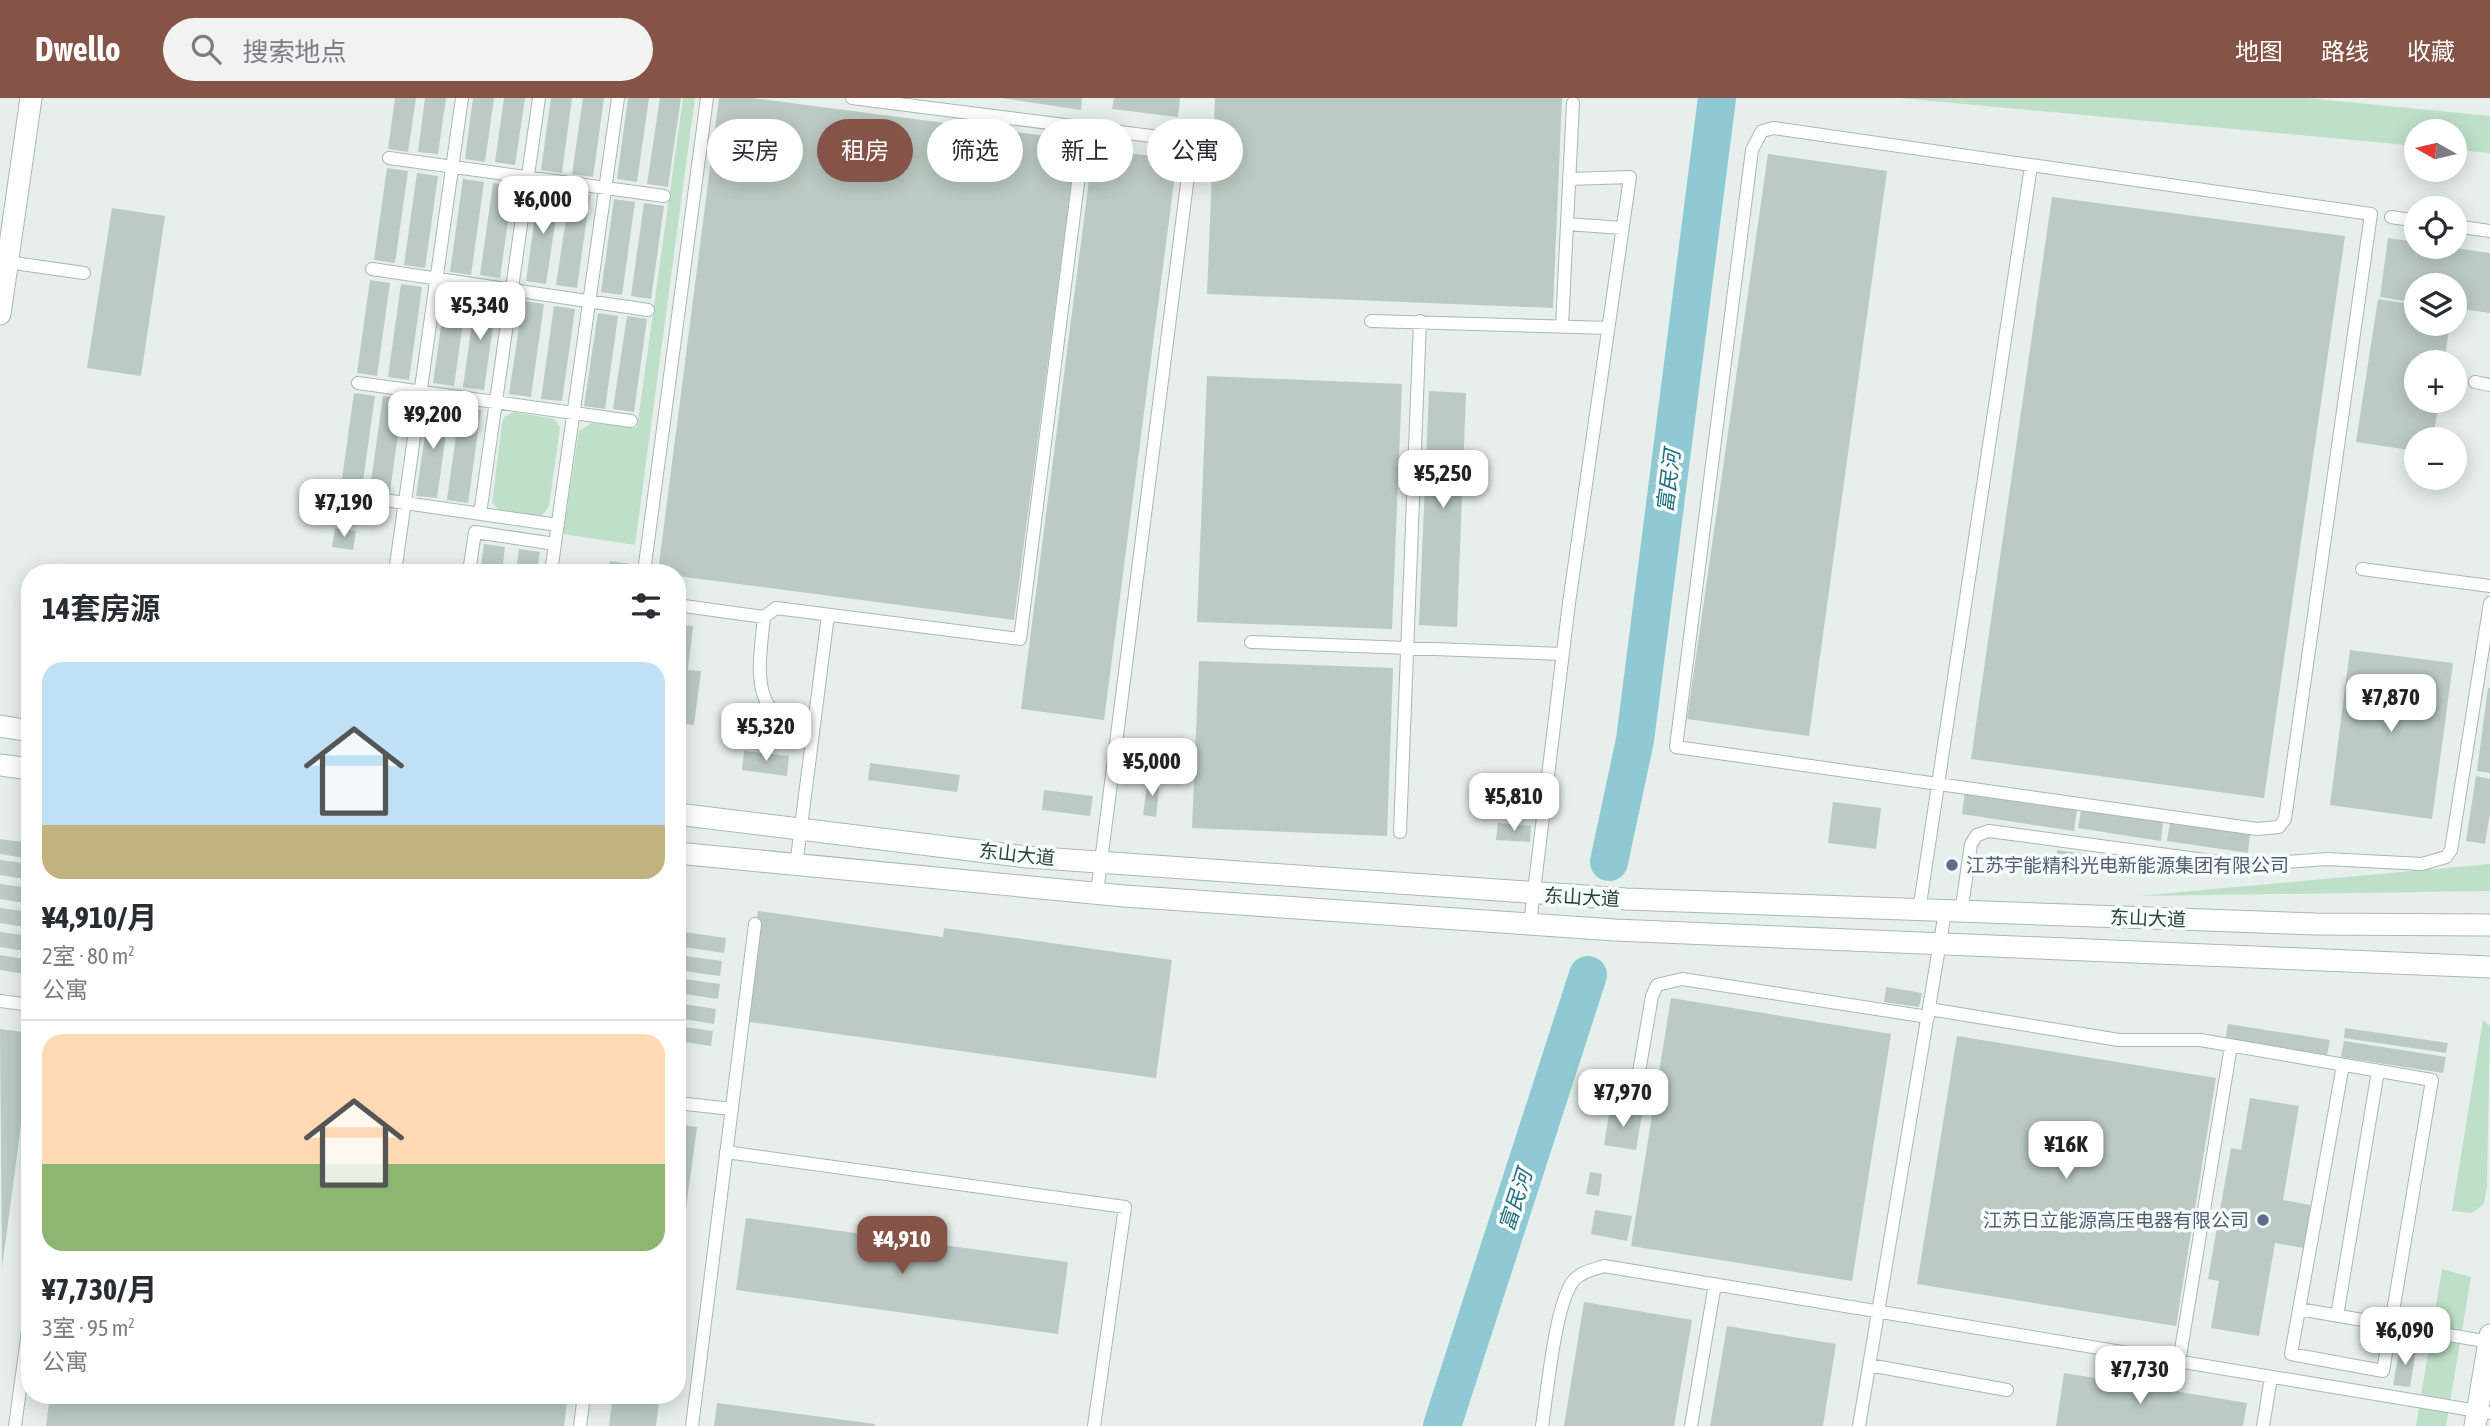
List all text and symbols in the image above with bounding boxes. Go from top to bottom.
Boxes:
search box [163,18,653,81]
text: Dwello [35,30,121,68]
icon: search [187,30,225,68]
text: 搜索地点 [243,37,347,67]
text: 地图 [2235,38,2283,65]
text: 路线 [2321,38,2369,65]
text: 收藏 [2407,38,2455,65]
chip: 买房 [707,119,803,182]
chip: 租房 [817,119,913,182]
chip: 筛选 [927,119,1023,182]
chip: 新上 [1037,119,1133,182]
chip: 公寓 [1147,119,1243,182]
north arrow [2404,119,2468,182]
map controls [2404,119,2467,490]
pin: ¥6,000 [486,176,600,236]
text: ¥6,000 [514,186,572,212]
button: locate [2404,196,2467,259]
button: layers [2404,273,2467,336]
pin: ¥5,340 [423,282,537,342]
text: ¥5,340 [451,292,509,318]
button: + [2404,350,2467,413]
pin: ¥9,200 [376,392,490,451]
text: ¥9,200 [404,401,462,427]
button: − [2404,427,2467,490]
water label: 富民河 [1652,444,1684,514]
pin: ¥5,250 [1386,450,1500,510]
text: ¥5,250 [1414,460,1472,486]
pin: ¥7,190 [287,480,401,539]
text: ¥7,190 [315,489,373,515]
icon: filters [627,587,665,625]
text: 14套房源 [42,591,160,625]
pin: ¥7,870 [2334,674,2448,734]
text: ¥7,870 [2362,684,2420,710]
pin: ¥5,320 [709,704,823,763]
icon: home [291,708,417,834]
text: ¥5,320 [737,713,795,739]
pin: ¥5,000 [1095,738,1209,798]
text: ¥5,000 [1123,748,1181,774]
pin: ¥5,810 [1457,774,1571,833]
text: ¥5,810 [1485,783,1543,809]
street label: 东山大道 [978,839,1056,869]
place label: 江苏宇能精科光电新能源集团有限公司 [1966,854,2289,876]
marker: 江苏宇能精科光电新能源集团有限公司 [1944,857,1960,873]
street label: 东山大道 [1543,884,1621,910]
text: ¥4,910/月 [42,900,157,934]
street label: 东山大道 [2110,906,2186,930]
text: 2室 · 80 m² [42,943,135,969]
text: 公寓 [42,977,88,1003]
pin: ¥7,970 [1566,1070,1680,1129]
text: ¥7,970 [1594,1079,1652,1105]
icon: home [291,1080,417,1206]
pin: ¥16K [2025,1122,2107,1181]
text: ¥16K [2044,1131,2088,1157]
water label: 富民河 [1494,1163,1537,1234]
place label: 江苏日立能源高压电器有限公司 [1983,1209,2249,1231]
marker: 江苏日立能源高压电器有限公司 [2255,1212,2271,1228]
pin: ¥4,910 [845,1216,959,1276]
text: ¥4,910 [873,1226,931,1252]
text: ¥7,730/月 [42,1272,157,1306]
pin: ¥6,090 [2348,1308,2462,1367]
text: 3室 · 95 m² [42,1315,135,1341]
text: ¥6,090 [2376,1317,2434,1343]
pin: ¥7,730 [2083,1346,2197,1406]
text: 公寓 [42,1349,88,1375]
text: ¥7,730 [2111,1356,2169,1382]

